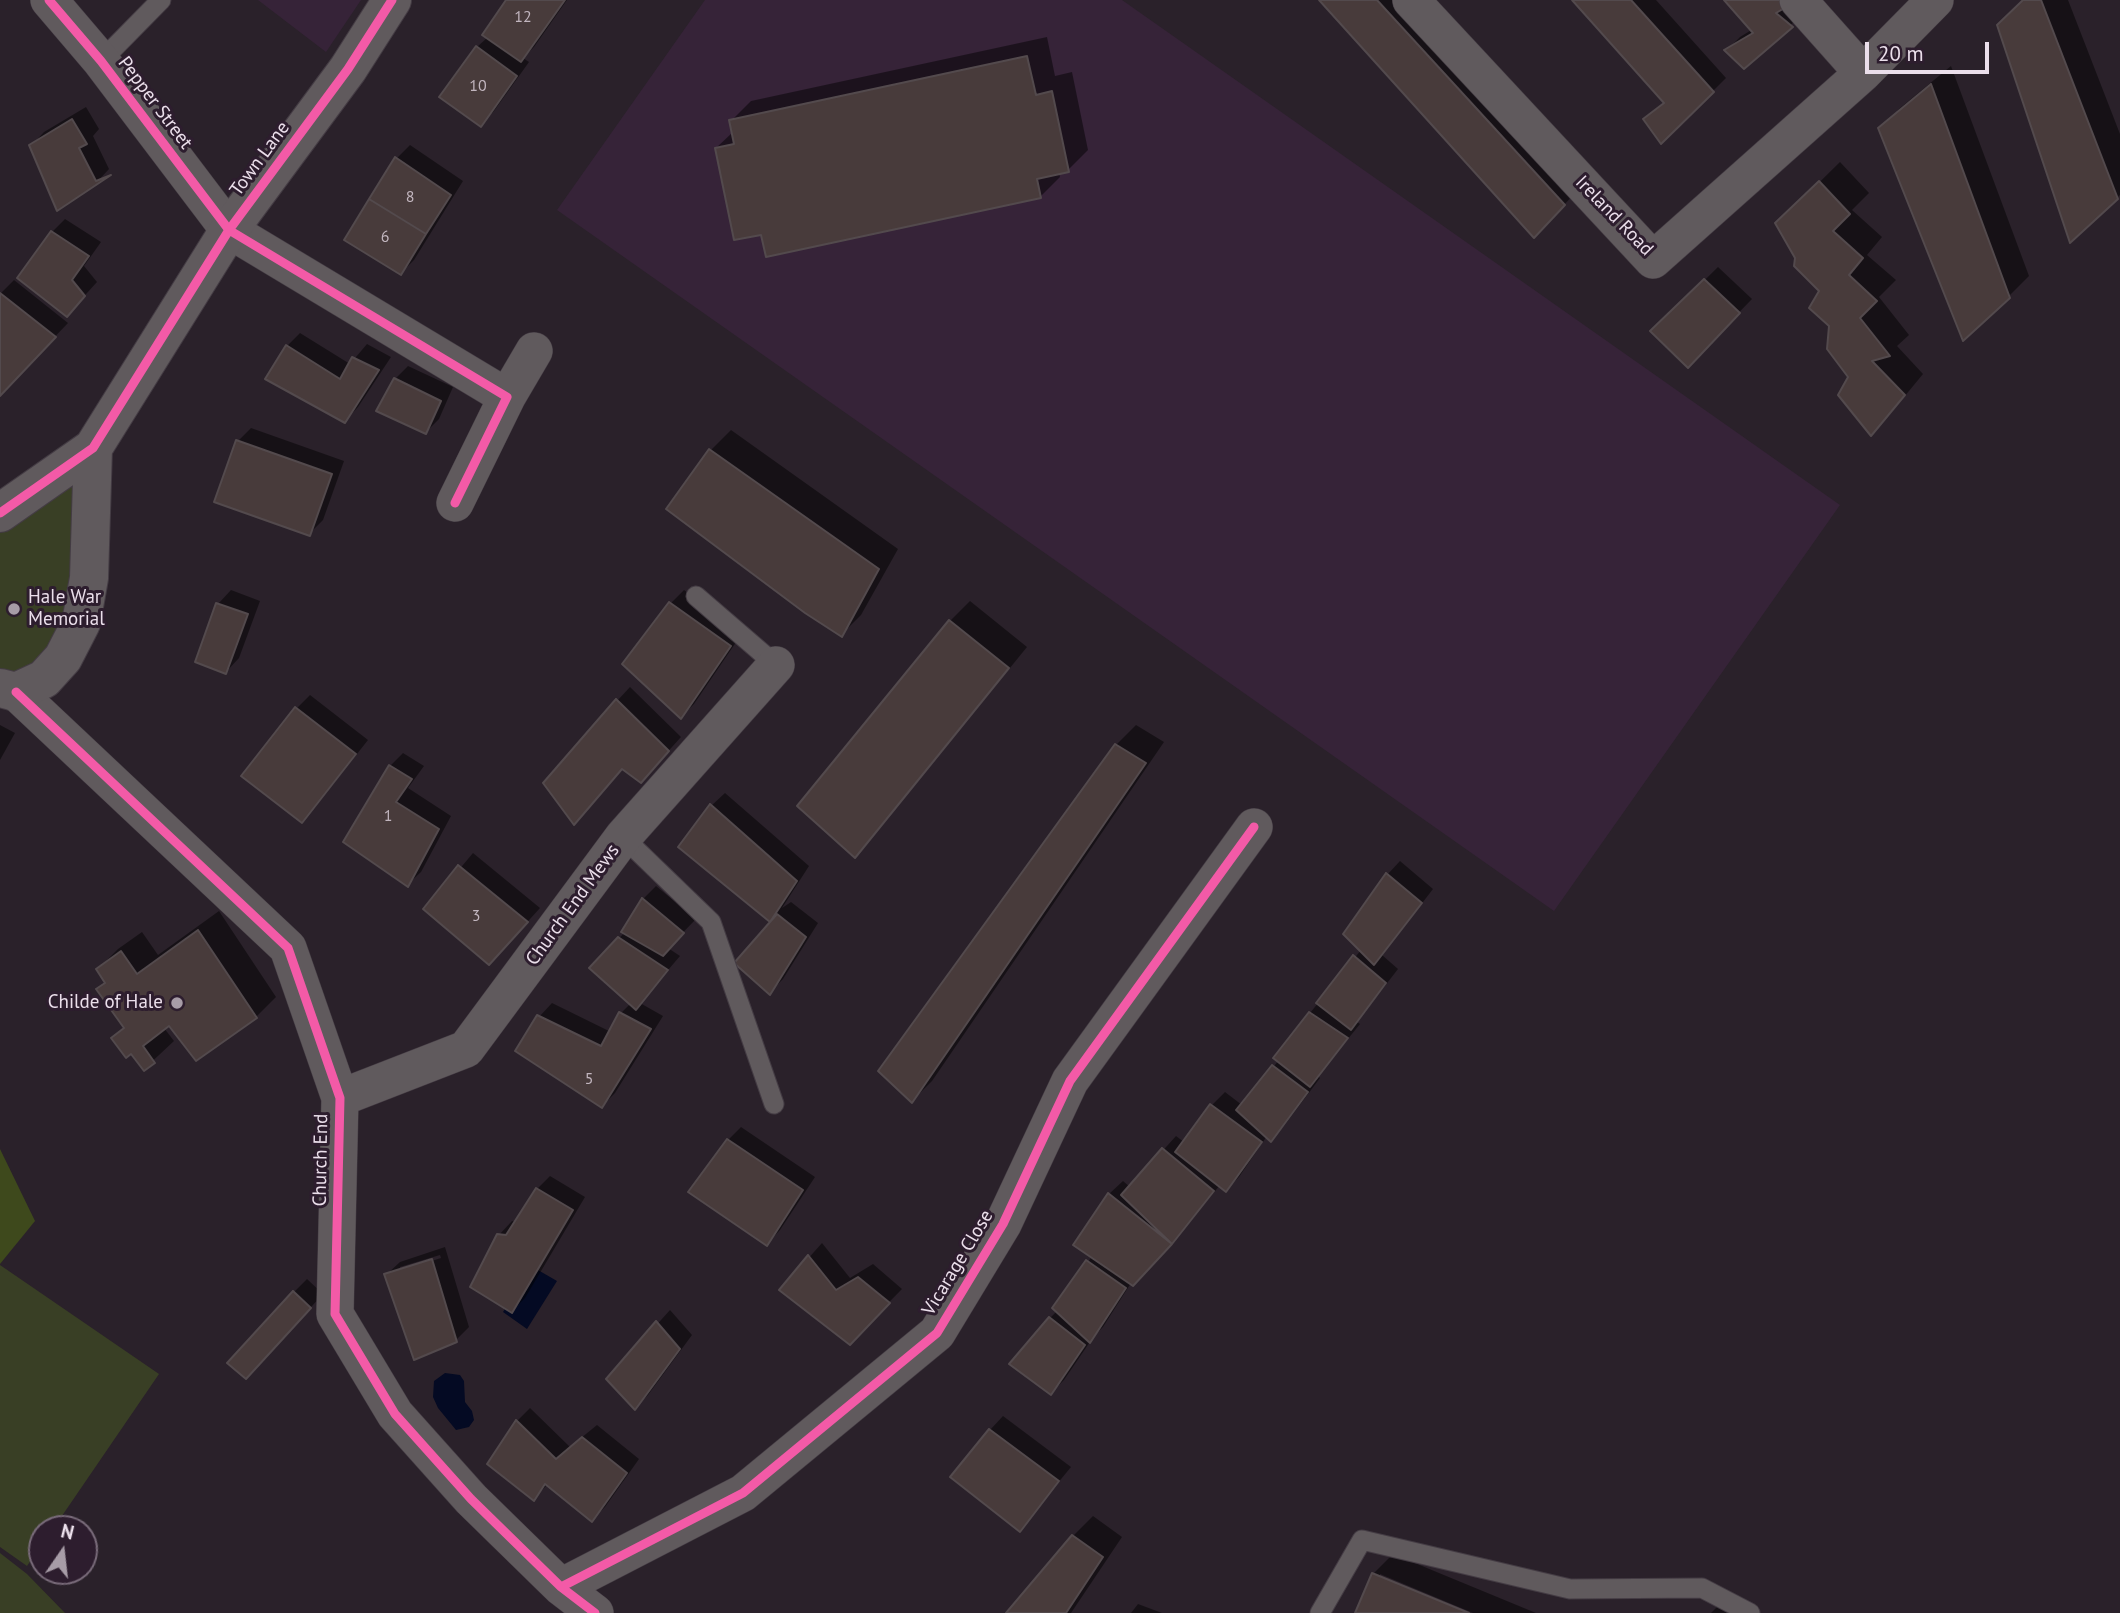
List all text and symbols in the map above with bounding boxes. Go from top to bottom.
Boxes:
house number: 12 [514,7,532,27]
scale bar [1868,28,1992,72]
text: 20 m [1878,40,1924,67]
street label: Pepper Street [113,52,197,154]
house number: 10 [469,76,487,96]
street label: Town Lane [225,117,295,201]
street label: Ireland Road [1570,171,1658,261]
house number: 8 [406,187,414,207]
house number: 6 [381,227,389,247]
place label: Hale War Memorial [28,587,105,631]
marker: Hale War Memorial [6,601,22,617]
house number: 1 [384,806,392,826]
street label: Church End Mews [521,840,625,970]
house number: 3 [472,906,480,926]
place label: Childe of Hale [48,992,163,1014]
marker: Childe of Hale [169,995,185,1011]
house number: 5 [585,1069,593,1089]
street label: Church End [309,1113,333,1207]
street label: Vicarage Close [918,1206,998,1320]
north arrow [28,1515,98,1585]
text: N [59,1518,77,1545]

